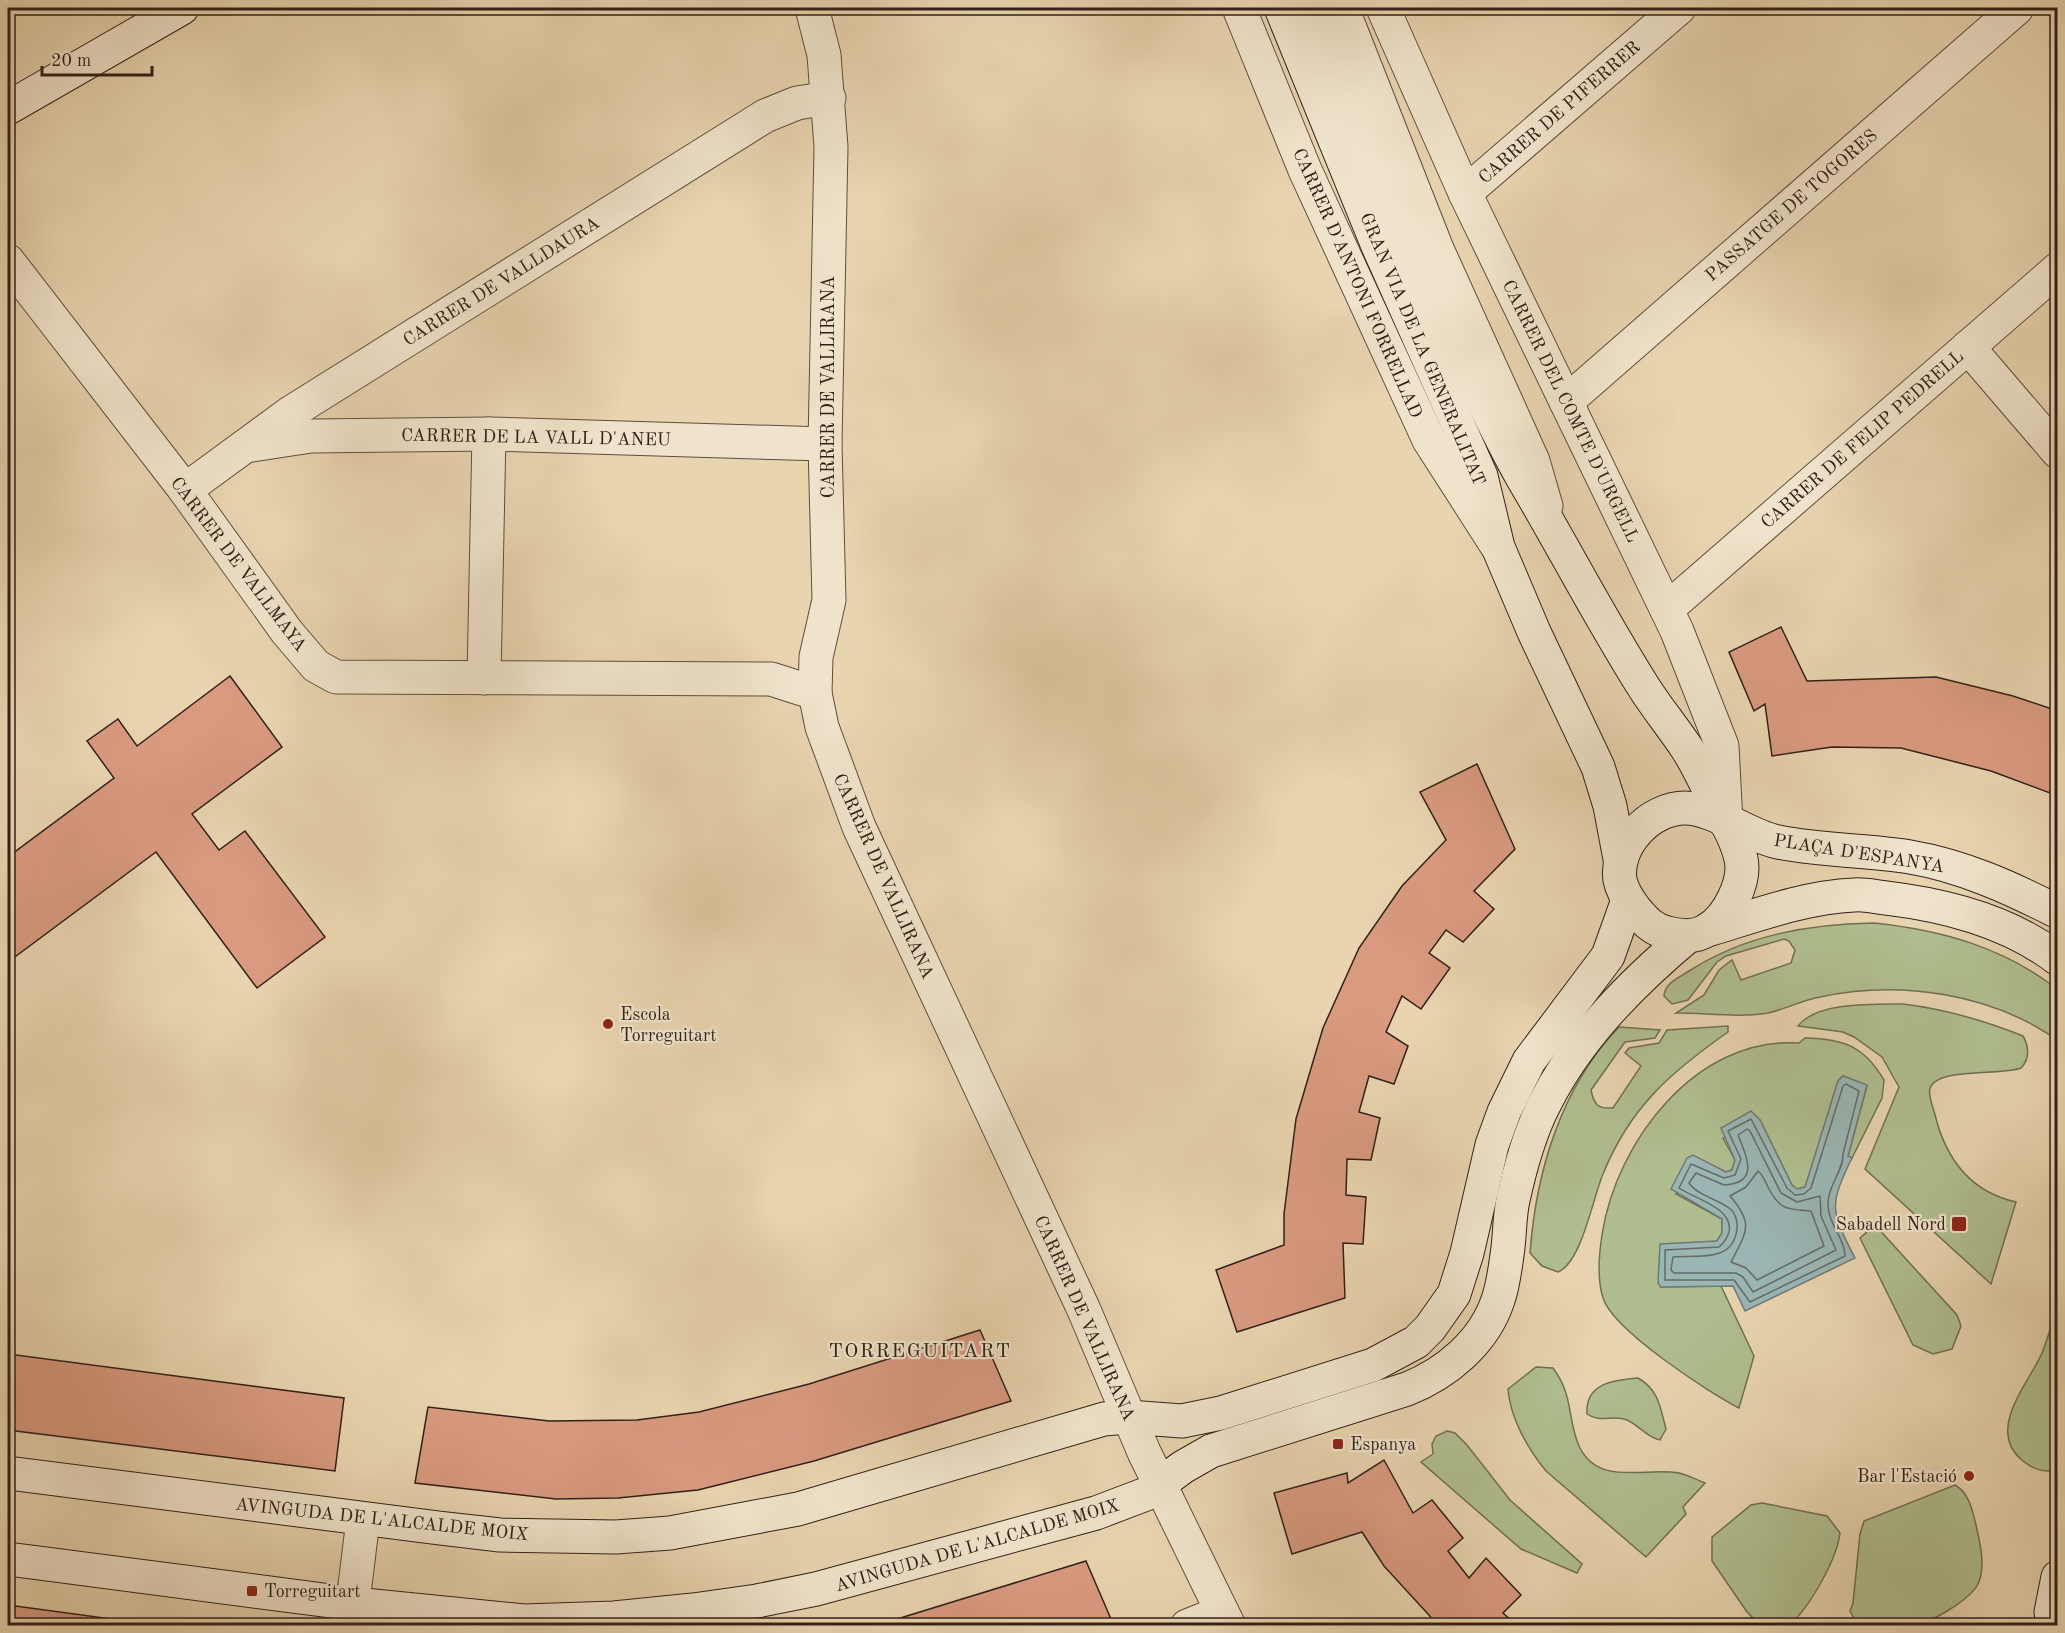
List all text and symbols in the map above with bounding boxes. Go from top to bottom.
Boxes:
street label: CARRER DE PIFERRER [1475,38,1644,188]
scale bar [42,39,152,77]
text: 20 m [51,52,91,70]
street label: PASSATGE DE TOGORES [1702,126,1881,285]
street label: CARRER D'ANTONI FORRELLAD [1289,146,1425,421]
street label: GRAN VIA DE LA GENERALITAT [1356,210,1488,488]
street label: CARRER DE VALLDAURA [400,214,603,350]
street label: CARRER DE VALLIRANA [820,276,838,498]
street label: CARRER DEL COMTE D'URGELL [1499,277,1642,545]
street label: CARRER DE FELIP PEDRELL [1758,347,1967,532]
street label: CARRER DE LA VALL D'ANEU [401,427,671,449]
street label: CARRER DE VALLMAYA [167,474,310,655]
street label: CARRER DE VALLIRANA [830,771,937,982]
street label: PLAÇA D'ESPANYA [1772,832,1946,876]
place label: Escola Torreguitart [620,1006,717,1045]
marker: Escola Torreguitart [601,1017,615,1031]
street label: CARRER DE VALLIRANA [1031,1213,1138,1424]
marker: Sabadell Nord [1950,1215,1968,1233]
place label: Sabadell Nord [1836,1216,1946,1234]
district label: TORREGUITART [828,1342,1012,1362]
place label: Espanya [1350,1436,1416,1454]
marker: Espanya [1331,1437,1345,1451]
place label: Bar l'Estació [1857,1468,1957,1486]
marker: Bar l'Estació [1962,1469,1976,1483]
street label: AVINGUDA DE L'ALCALDE MOIX [234,1496,530,1544]
street label: AVINGUDA DE L'ALCALDE MOIX [833,1497,1122,1595]
place label: Torreguitart [264,1583,361,1601]
marker: Torreguitart [245,1584,259,1598]

